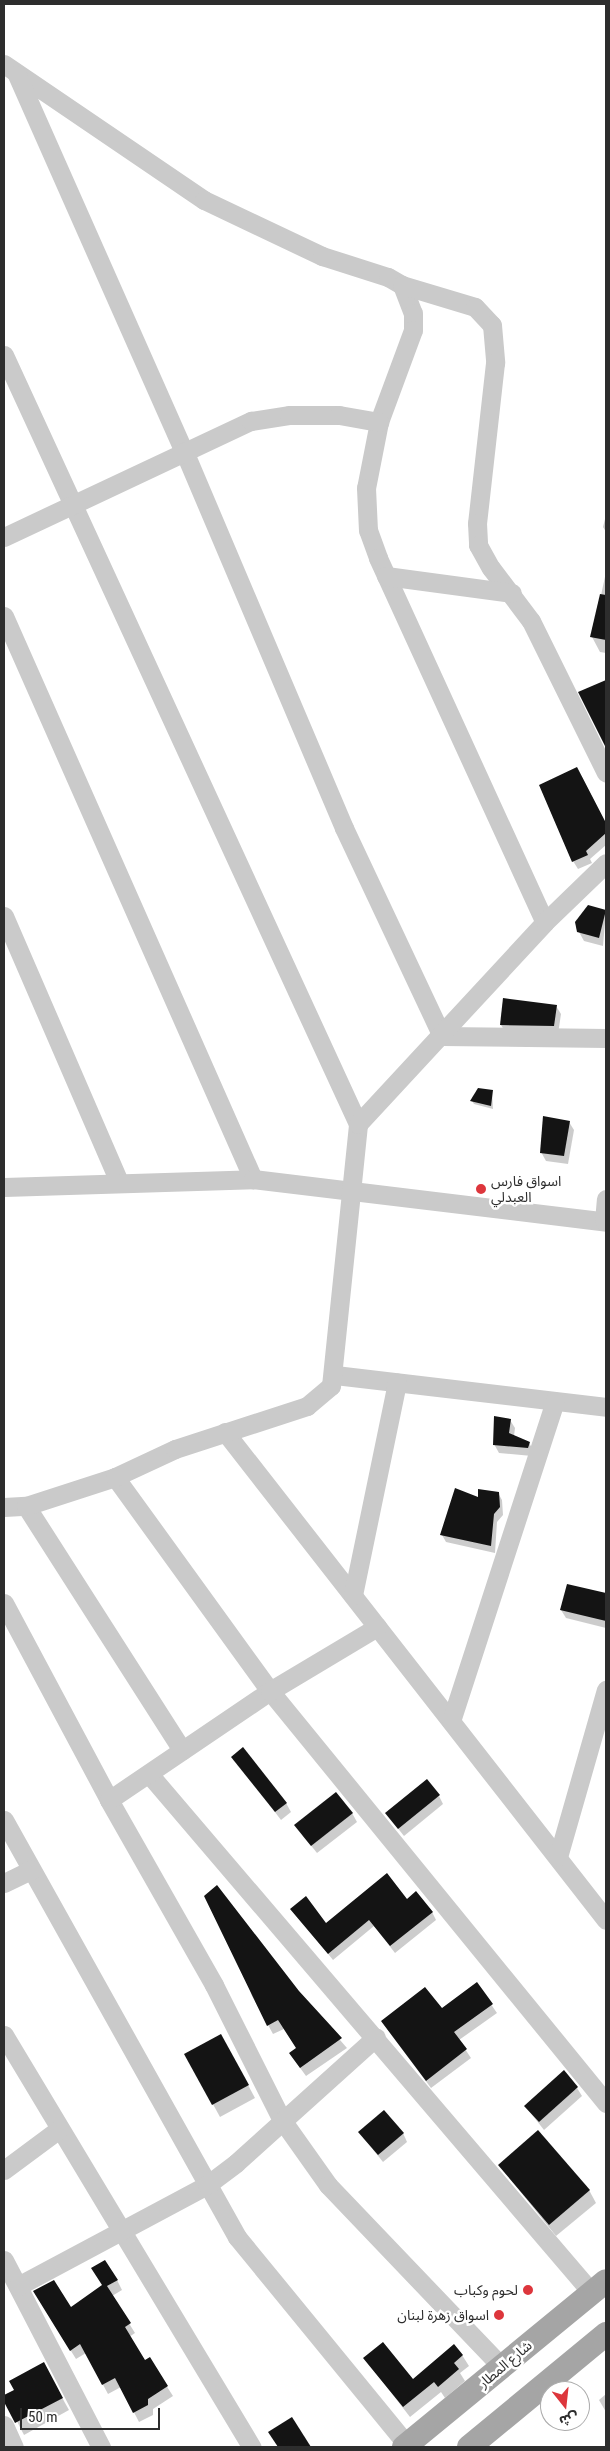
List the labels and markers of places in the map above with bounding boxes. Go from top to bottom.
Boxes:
place label: اسواق فارس العبدلي [491,1173,561,1206]
marker: اسواق فارس العبدلي [475,1183,487,1195]
place label: لحوم وكباب [454,2282,518,2298]
marker: لحوم وكباب [522,2284,534,2296]
place label: اسواق زهرة لبنان [397,2307,489,2323]
marker: اسواق زهرة لبنان [493,2309,505,2321]

